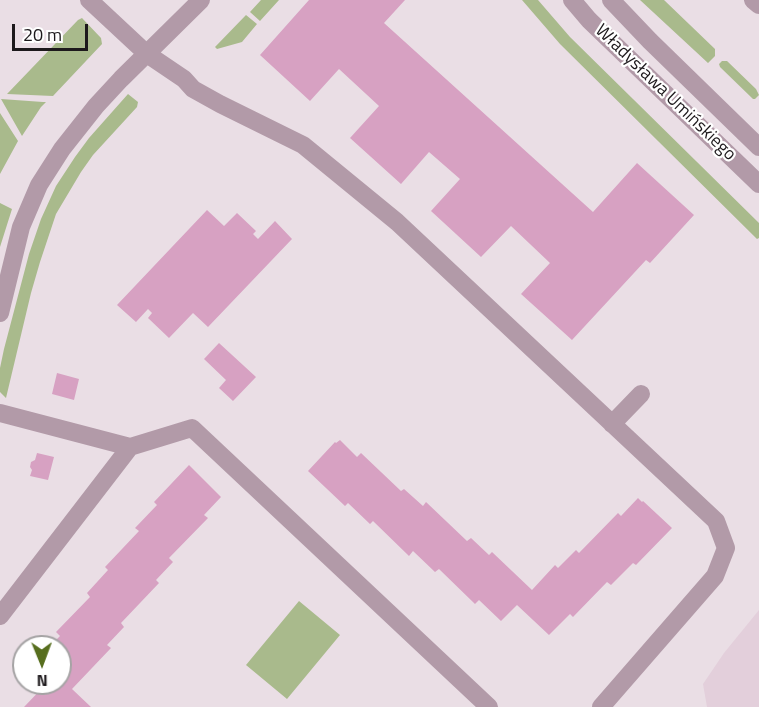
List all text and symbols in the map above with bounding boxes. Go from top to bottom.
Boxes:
scale bar [15,12,92,50]
street label: Władysława Umińskiego [590,20,740,166]
text: 20 m [23,21,62,48]
north arrow [12,635,72,695]
text: N [37,669,48,693]

